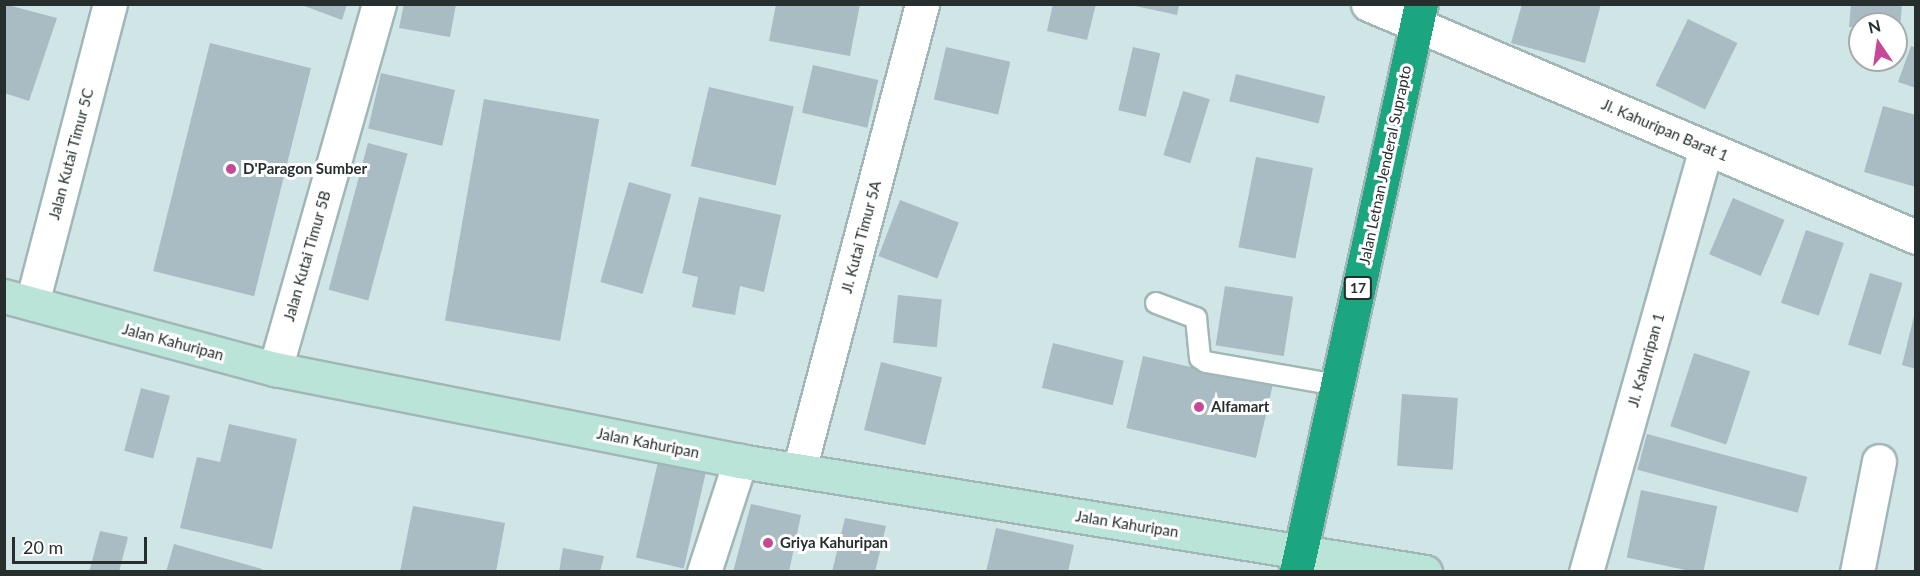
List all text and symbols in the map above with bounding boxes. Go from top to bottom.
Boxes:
north arrow [1848,12,1908,72]
text: N [1866,15,1882,37]
street label: Jalan Letnan Jenderal Suprapto [1355,64,1415,266]
street label: Jalan Kutai Timur 5C [45,86,97,222]
street label: Jl. Kahuripan Barat 1 [1599,95,1731,165]
place label: D'Paragon Sumber [243,160,367,178]
marker: D'Paragon Sumber [224,162,238,176]
street label: Jl. Kutai Timur 5A [837,178,885,296]
street label: Jalan Kutai Timur 5B [280,188,334,324]
road number: 17 [1343,277,1373,299]
street label: Jl. Kahuripan 1 [1624,311,1668,409]
street label: Jalan Kahuripan [120,320,226,364]
place label: Alfamart [1211,398,1269,416]
marker: Alfamart [1192,400,1206,414]
street label: Jalan Kahuripan [595,424,701,462]
street label: Jalan Kahuripan [1074,507,1180,541]
scale bar [15,525,150,563]
place label: Griya Kahuripan [780,534,888,552]
text: 20 m [23,536,63,558]
marker: Griya Kahuripan [761,536,775,550]

